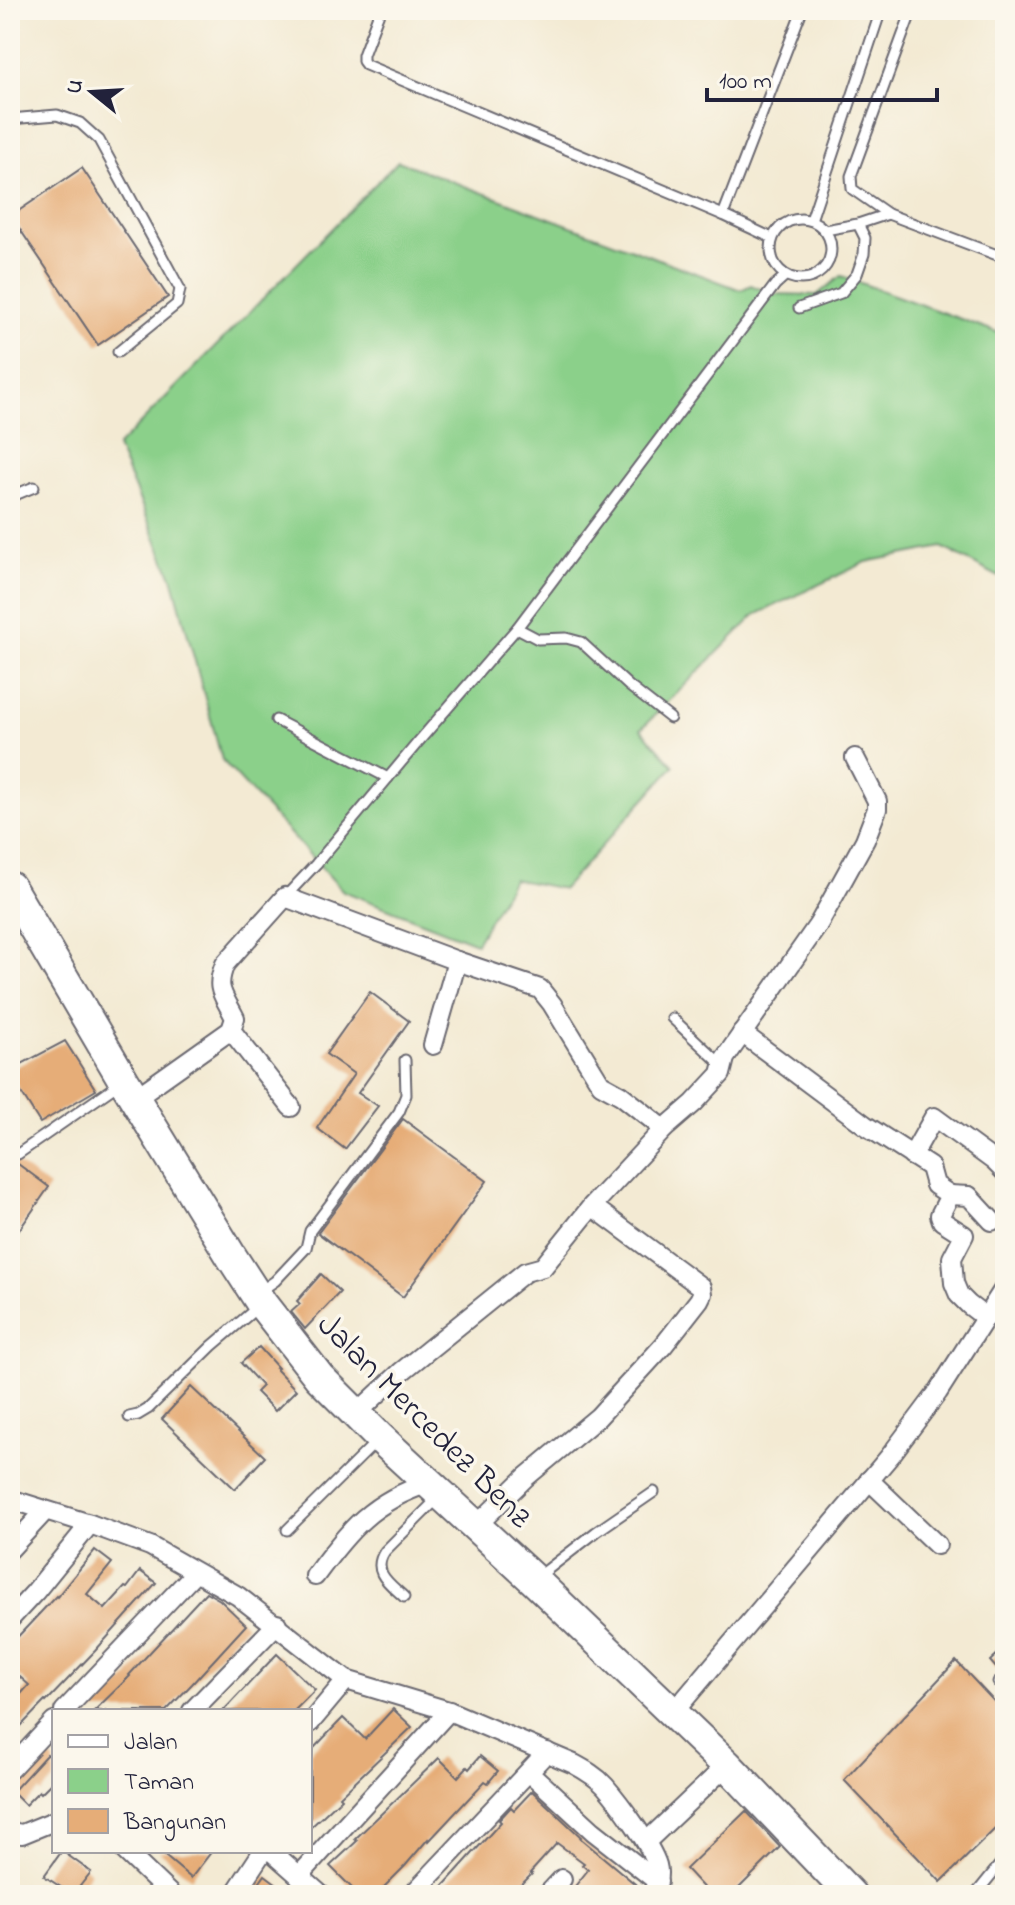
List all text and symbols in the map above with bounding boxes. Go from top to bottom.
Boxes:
north arrow [52,52,132,132]
scale bar [707,52,937,102]
text: 100 m [719,65,772,100]
text: U [58,75,93,98]
street label: Jalan Mercedez Benz [304,1303,543,1542]
legend [52,1709,312,1853]
text: Jalan [124,1726,178,1761]
text: Taman [124,1766,194,1801]
text: Bangunan [123,1806,226,1841]

